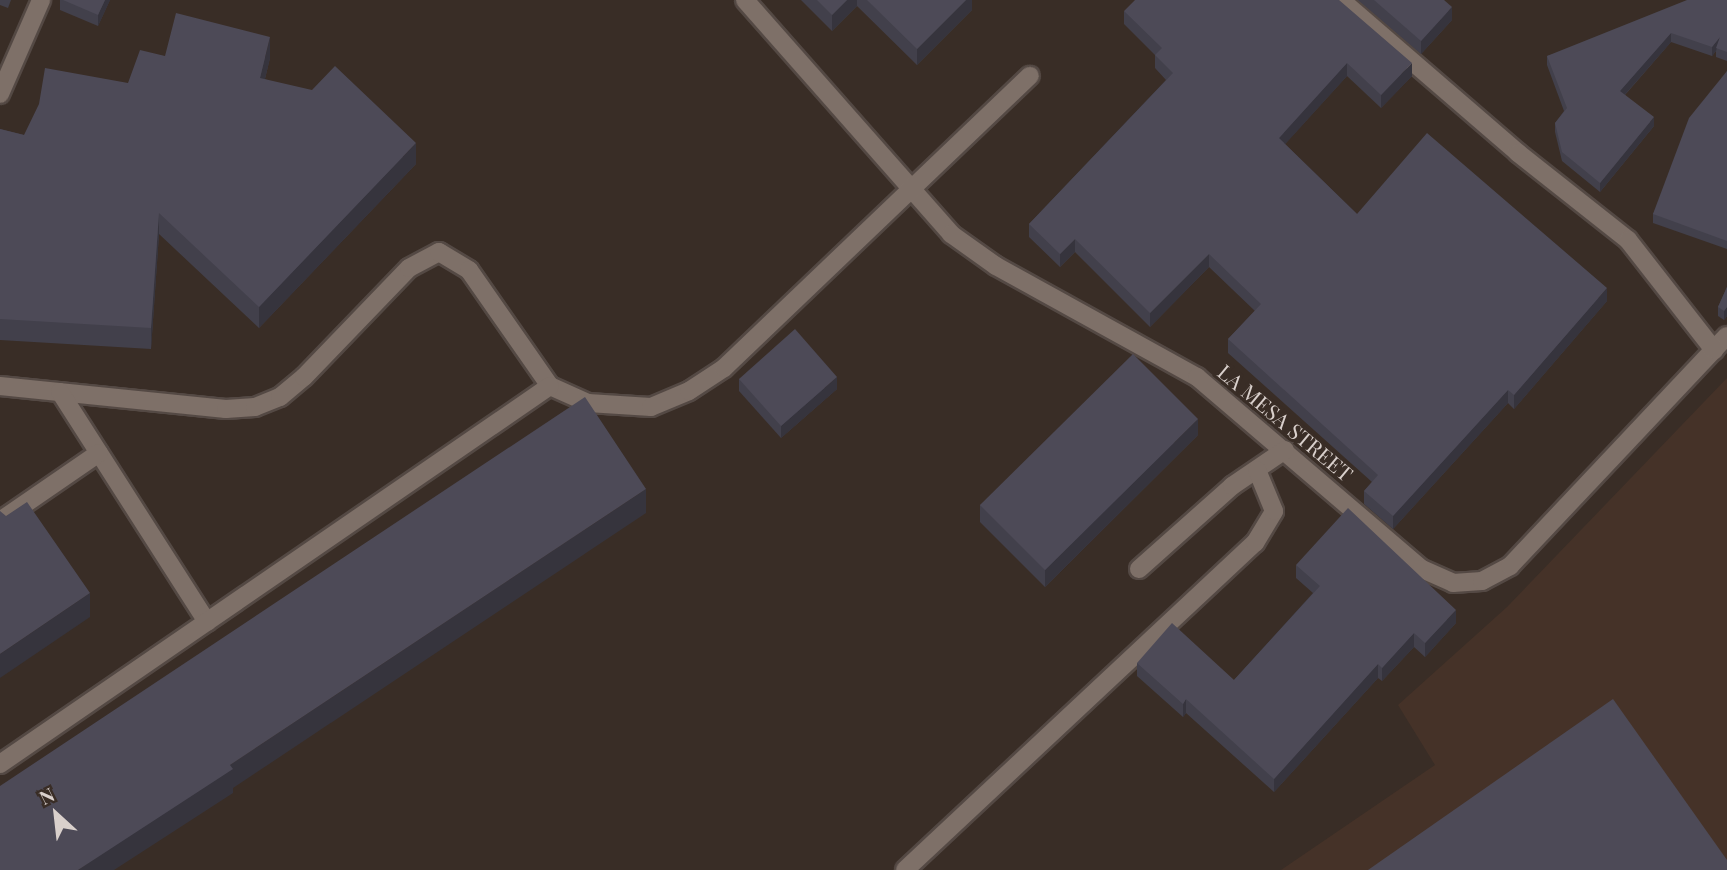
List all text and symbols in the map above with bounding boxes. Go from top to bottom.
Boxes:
street label: LA MESA STREET [1213,358,1359,486]
north arrow [21,779,91,849]
text: N [34,781,58,810]

